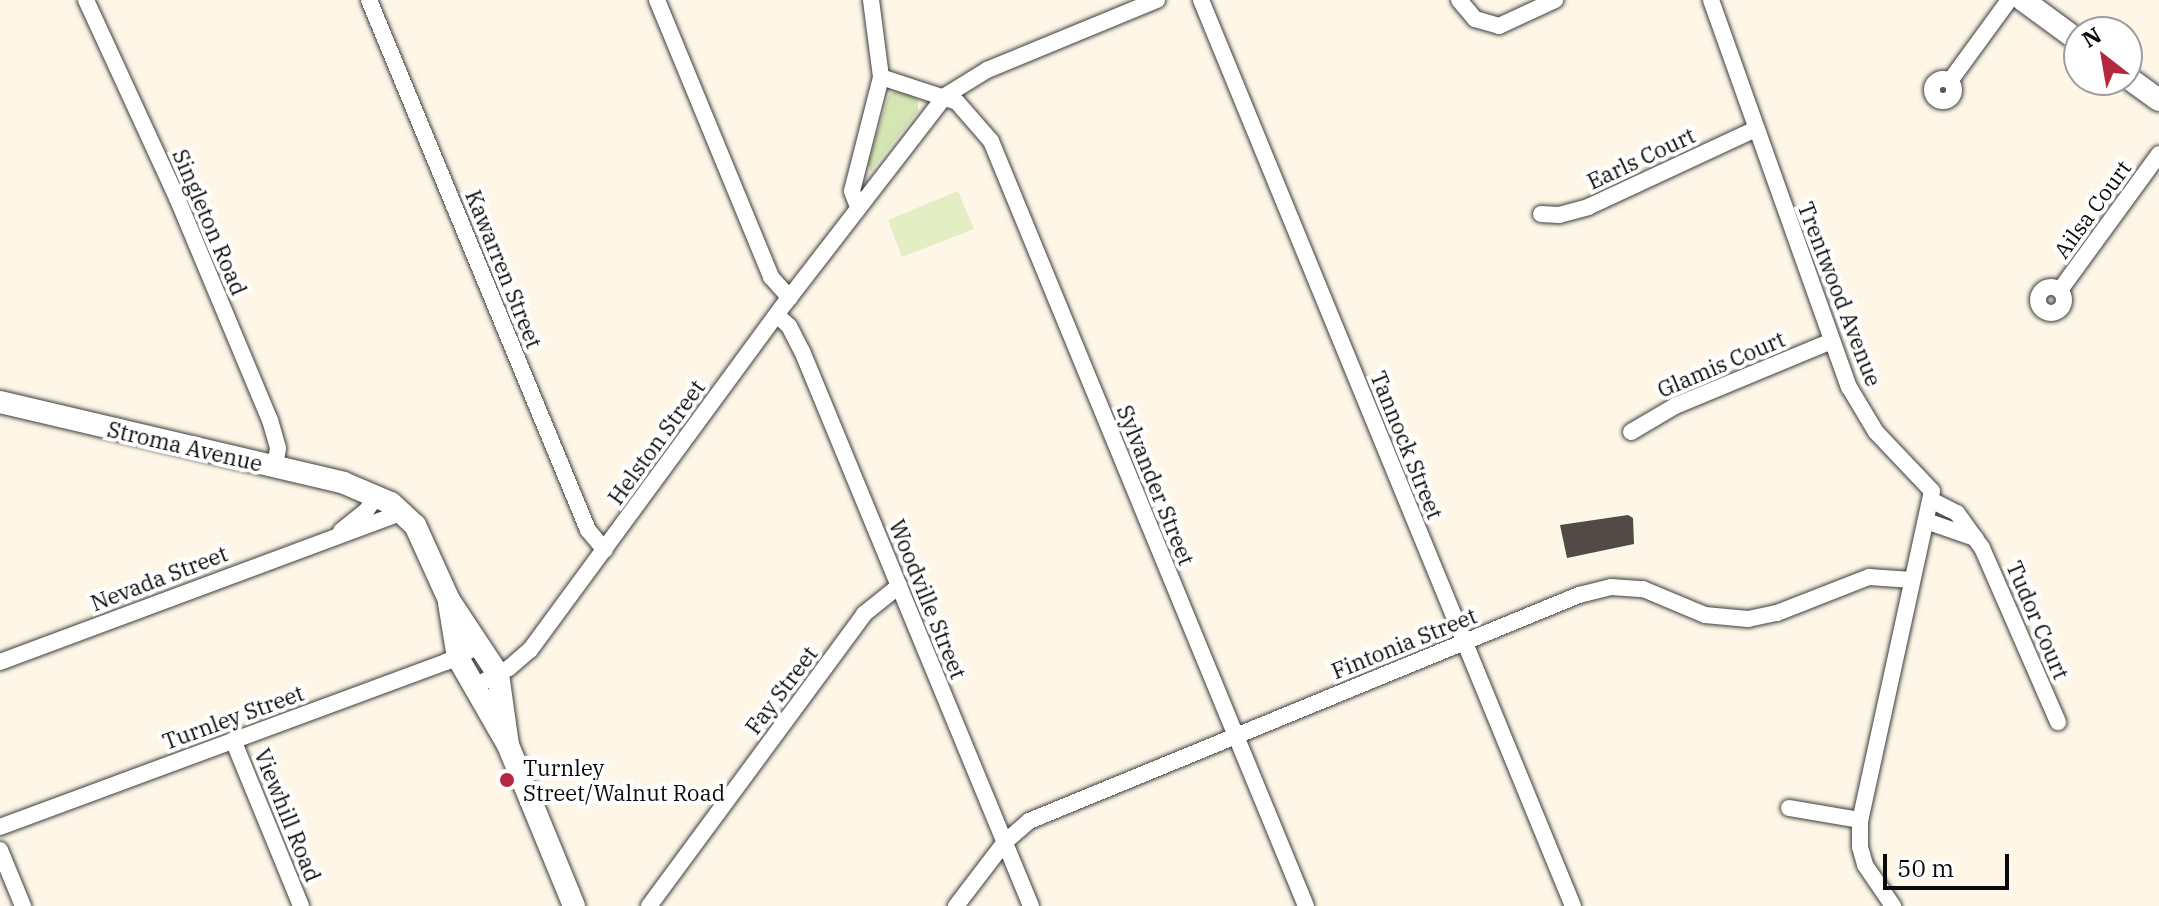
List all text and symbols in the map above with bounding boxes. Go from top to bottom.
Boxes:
north arrow [2063,16,2143,96]
text: N [2076,20,2106,54]
street label: Earls Court [1583,122,1699,194]
street label: Singleton Road [167,145,253,299]
street label: Ailsa Court [2048,155,2136,263]
street label: Kawarren Street [460,186,548,352]
street label: Trentwood Avenue [1793,198,1887,390]
street label: Glamis Court [1653,325,1789,403]
street label: Tannock Street [1365,367,1449,523]
street label: Helston Street [602,375,710,509]
street label: Sylvander Street [1112,401,1200,569]
street label: Stroma Avenue [105,415,265,477]
street label: Woodville Street [884,515,972,683]
street label: Nevada Street [87,540,231,616]
street label: Tudor Court [2001,557,2075,683]
street label: Fintonia Street [1328,602,1480,684]
street label: Fay Street [739,641,823,739]
street label: Turnley Street [159,679,307,755]
street label: Viewhill Road [249,744,327,886]
place label: Turnley Street/Walnut Road [523,754,725,806]
marker: Turnley Street/Walnut Road [498,771,516,789]
scale bar [1887,838,2013,888]
text: 50 m [1897,852,1954,884]

